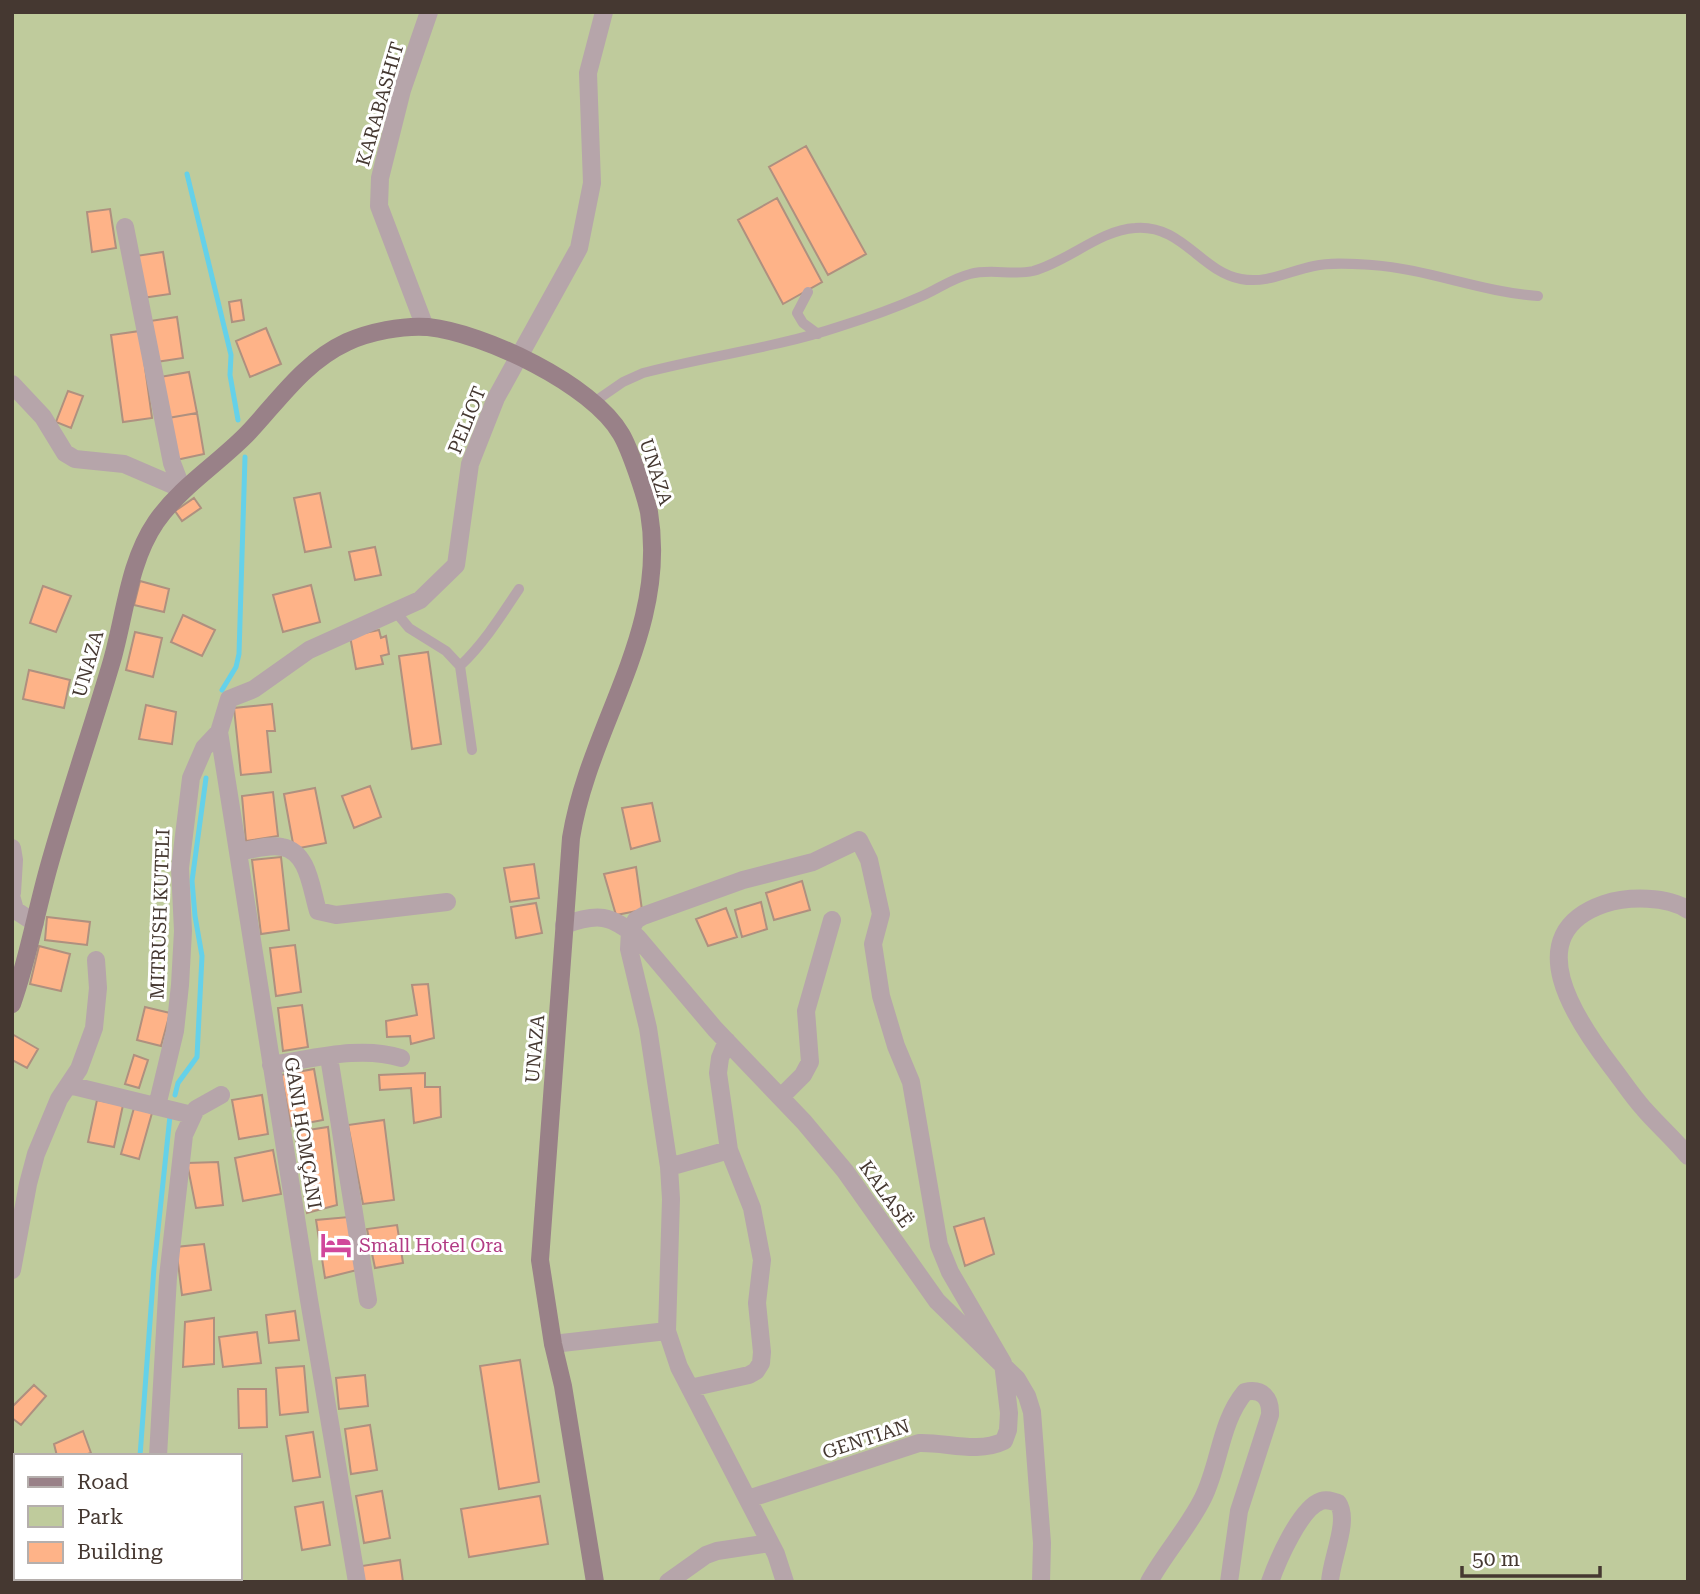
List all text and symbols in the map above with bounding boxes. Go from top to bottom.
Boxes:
street label: KARABASHIT [351,39,409,169]
street label: PELIOT [443,383,491,457]
street label: UNAZA [634,436,678,509]
street label: UNAZA [67,627,109,700]
street label: MITRUSH KUTELI [146,828,174,1000]
street label: UNAZA [521,1013,550,1084]
street label: GANI HOMÇANI [280,1055,326,1211]
street label: KALASË [854,1156,918,1232]
hotel icon: Small Hotel Ora [319,1228,353,1262]
place label: Small Hotel Ora [359,1234,504,1257]
street label: GENTIAN [819,1414,913,1464]
legend [14,1454,242,1580]
text: Road [77,1470,129,1494]
text: Park [77,1505,123,1529]
scale bar [1462,1534,1600,1578]
text: Building [77,1540,163,1564]
text: 50 m [1472,1547,1520,1571]

